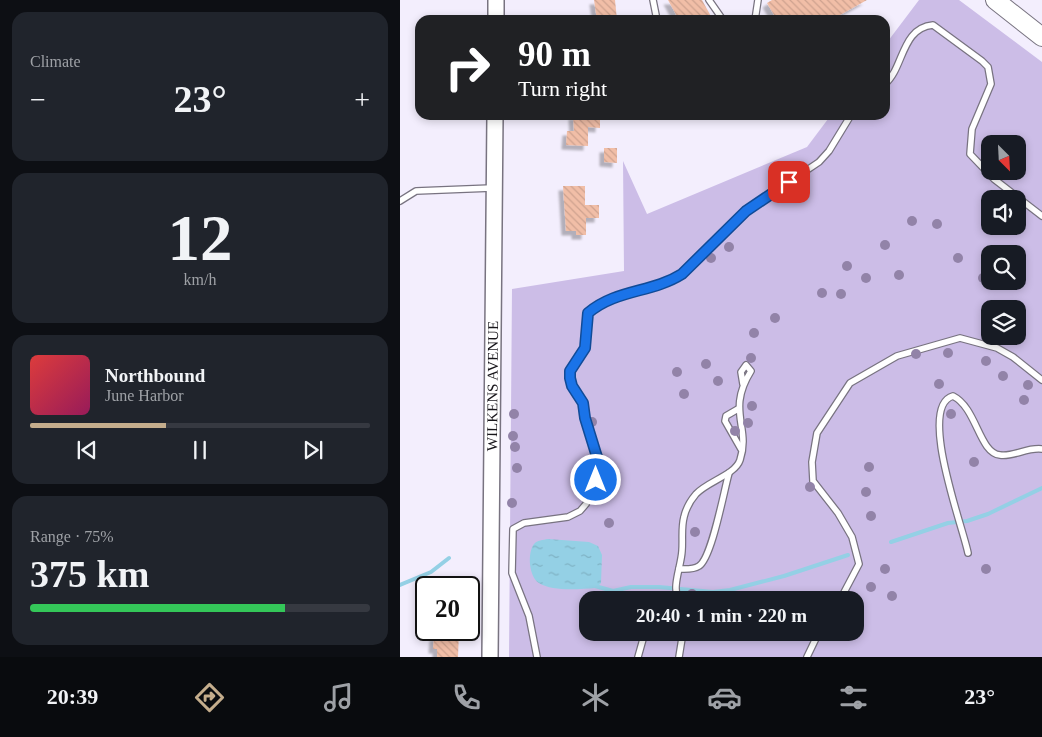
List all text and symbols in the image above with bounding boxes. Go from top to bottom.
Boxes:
icon: right [435,35,500,100]
text: 90 m [518,35,591,74]
text: Climate [30,53,81,70]
text: Turn right [518,76,607,101]
text: 23° [173,78,227,120]
text: − [30,84,46,115]
text: + [354,84,370,115]
north arrow [981,135,1026,180]
map controls [981,135,1026,345]
pin [768,161,810,203]
icon: arrive [775,168,803,196]
button: sound [981,190,1026,235]
text: 12 [168,202,233,274]
button: search [981,245,1026,290]
text: km/h [184,271,216,288]
button: layers [981,300,1026,345]
street label: WILKENS AVENUE [484,321,501,451]
text: Northbound [105,365,205,386]
text: June Harbor [105,387,184,404]
icon: previous [73,436,101,464]
icon: pause [186,436,214,464]
icon: next [299,436,327,464]
position arrow [569,453,621,505]
text: Range · 75% [30,528,114,545]
text: 375 km [30,553,149,595]
speed limit sign: 20 [415,576,480,641]
text: 20:40 · 1 min · 220 m [636,605,807,626]
icon: directions [192,680,227,715]
icon: music [321,680,356,715]
icon: phone [449,680,484,715]
icon: climate [578,680,613,715]
icon: car [707,680,742,715]
icon: filters [836,680,871,715]
text: 20:39 [47,684,98,709]
text: 23° [964,684,995,709]

